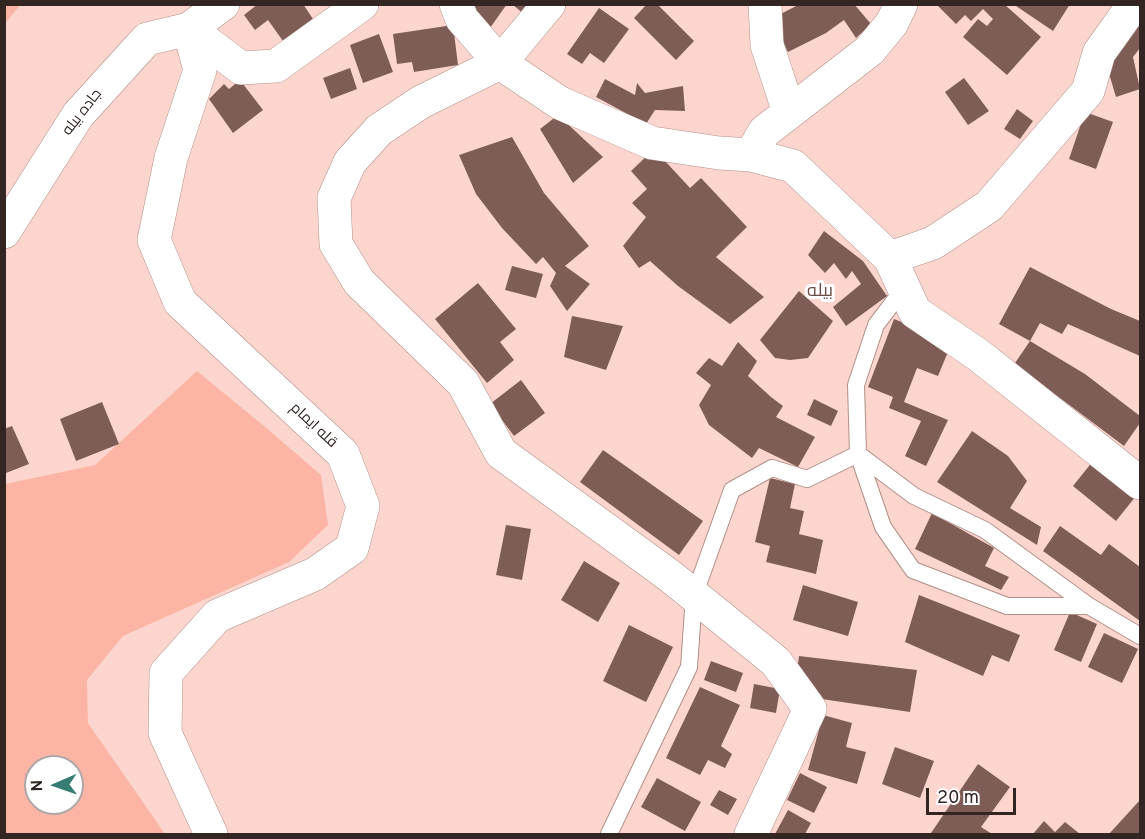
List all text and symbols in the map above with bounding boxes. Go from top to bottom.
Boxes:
street label: جاده بیله [59,86,107,140]
district label: بیله [807,281,833,303]
street label: قله ایمام [286,400,340,452]
north arrow [24,755,84,815]
scale bar [929,776,1019,814]
text: N [28,779,48,792]
text: 20 m [937,787,979,810]

